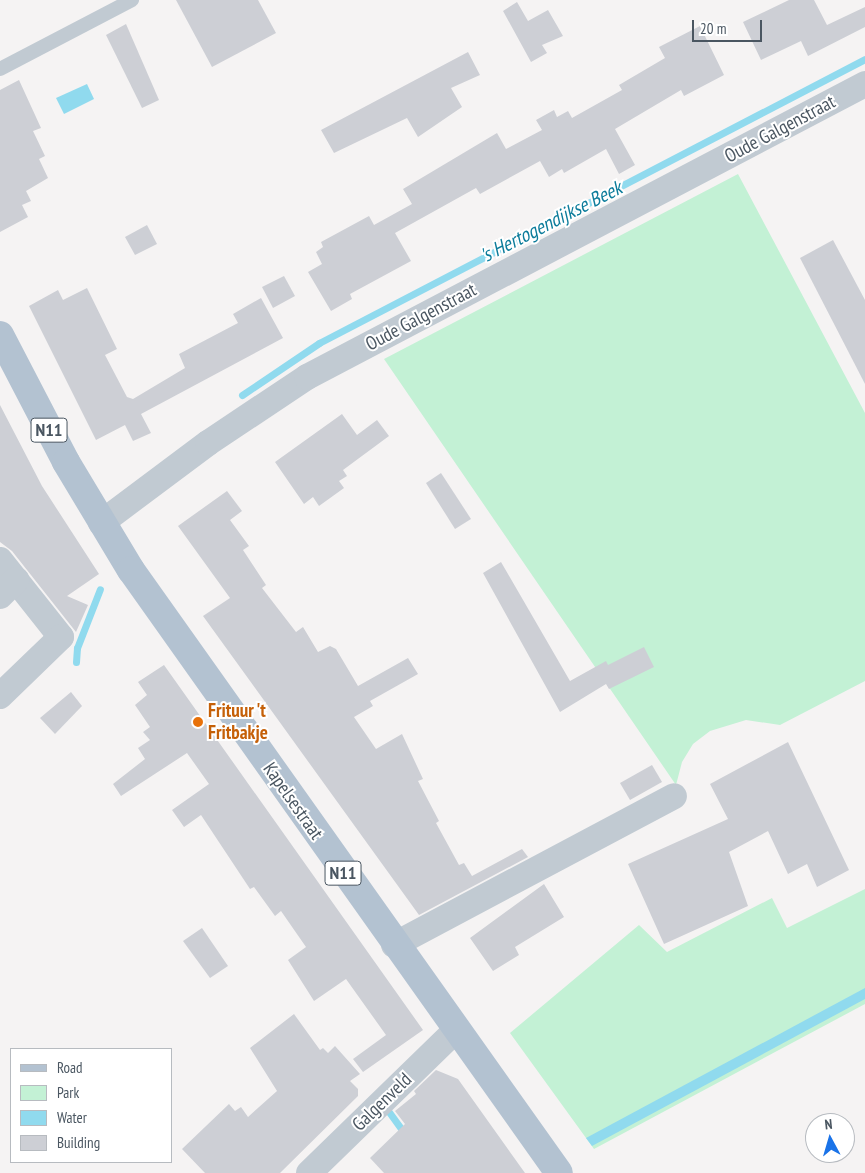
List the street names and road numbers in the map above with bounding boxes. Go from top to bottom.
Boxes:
street label: Oude Galgenstraat [721,90,839,168]
street label: Oude Galgenstraat [362,278,480,356]
road number: N11 [30,414,68,446]
street label: Kapelsestraat [258,758,328,844]
road number: N11 [324,858,362,888]
street label: Galgenveld [348,1068,416,1136]

